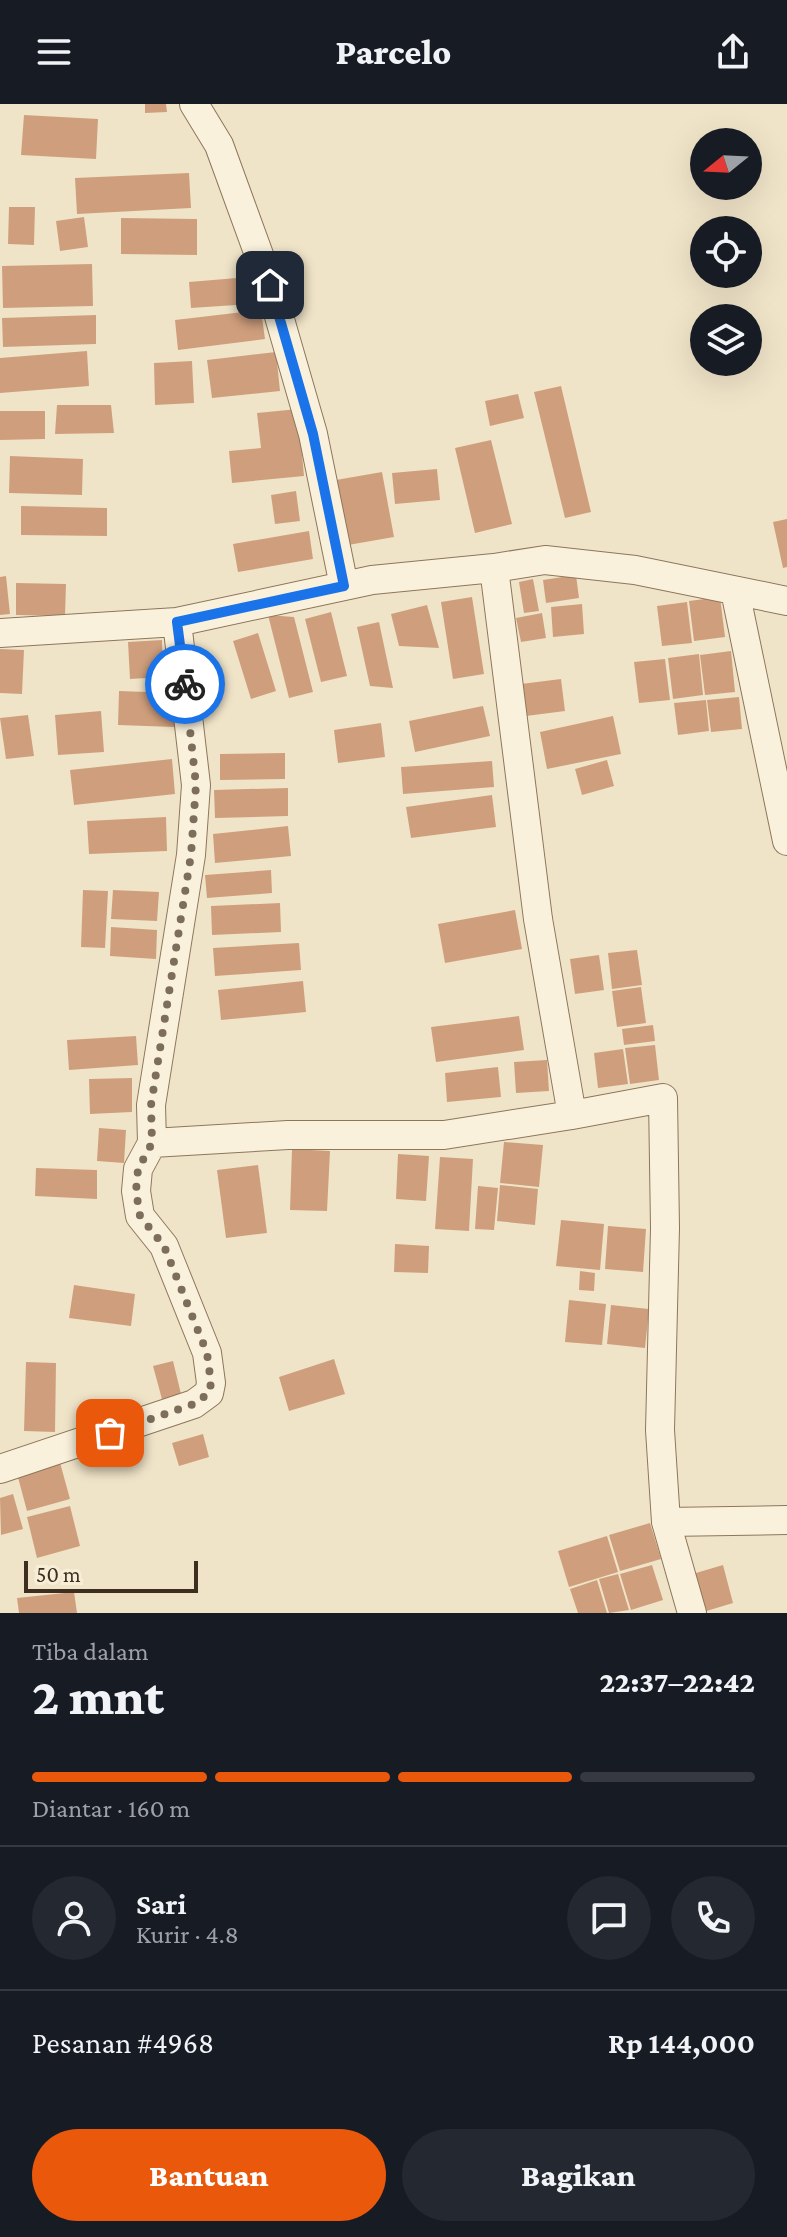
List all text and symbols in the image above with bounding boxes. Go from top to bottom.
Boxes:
icon: menu [32,30,76,74]
icon: share [711,30,755,74]
text: Parcelo [336,32,451,72]
north arrow [690,128,762,200]
map controls [690,128,762,376]
button: locate [690,216,762,288]
pin [236,251,304,319]
icon: home [248,263,292,307]
button: layers [690,304,762,376]
courier [145,644,225,724]
icon: bike [163,662,207,706]
pin [76,1399,144,1467]
icon: bag [88,1411,132,1455]
scale bar [24,1557,198,1593]
text: 50 m [36,1562,81,1587]
text: Tiba dalam [32,1637,149,1666]
text: 22:37–22:42 [600,1665,755,1698]
text: 2 mnt [32,1667,164,1725]
text: Diantar · 160 m [32,1794,190,1823]
button: person [32,1876,116,1960]
button: chat [567,1876,651,1960]
button: phone [671,1876,755,1960]
text: Sari [136,1887,186,1920]
text: Kurir · 4.8 [136,1920,239,1949]
text: Pesanan #4968 [32,2026,214,2059]
text: Rp 144,000 [608,2026,755,2059]
button: Bantuan [32,2129,386,2221]
button: Bagikan [402,2129,755,2221]

